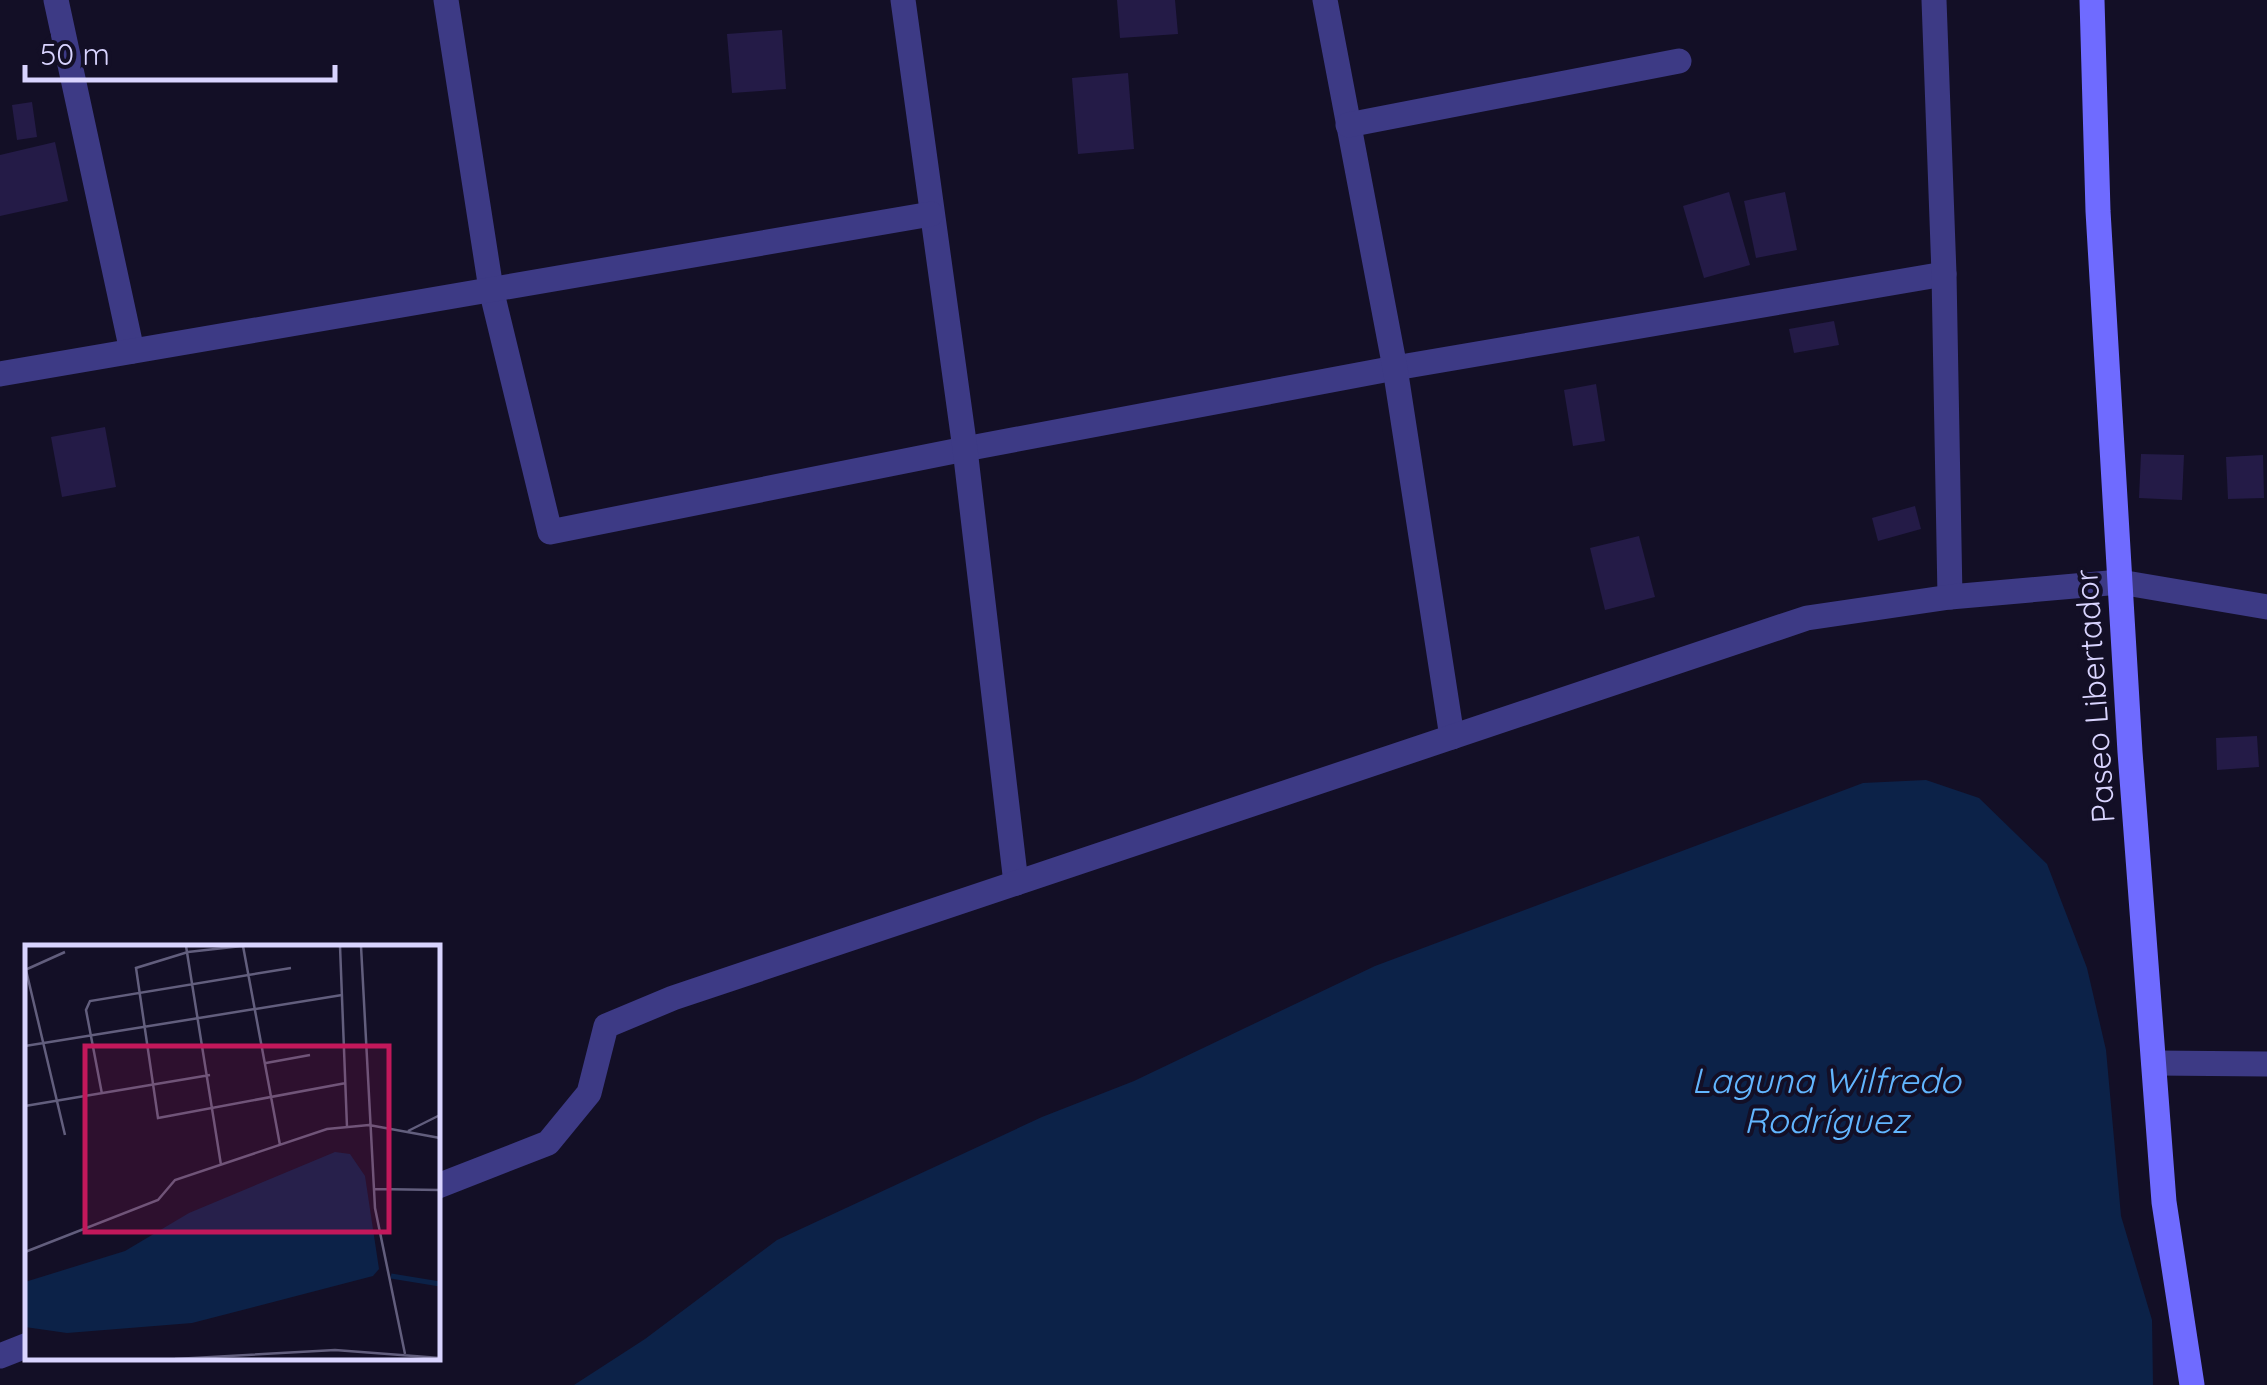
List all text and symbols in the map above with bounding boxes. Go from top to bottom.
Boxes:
scale bar [25,20,335,82]
text: 50 m [40,35,110,73]
street label: Paseo Libertador [2065,568,2123,824]
inset map [25,945,440,1360]
water label: Laguna Wilfredo Rodríguez [1691,1058,1962,1142]

